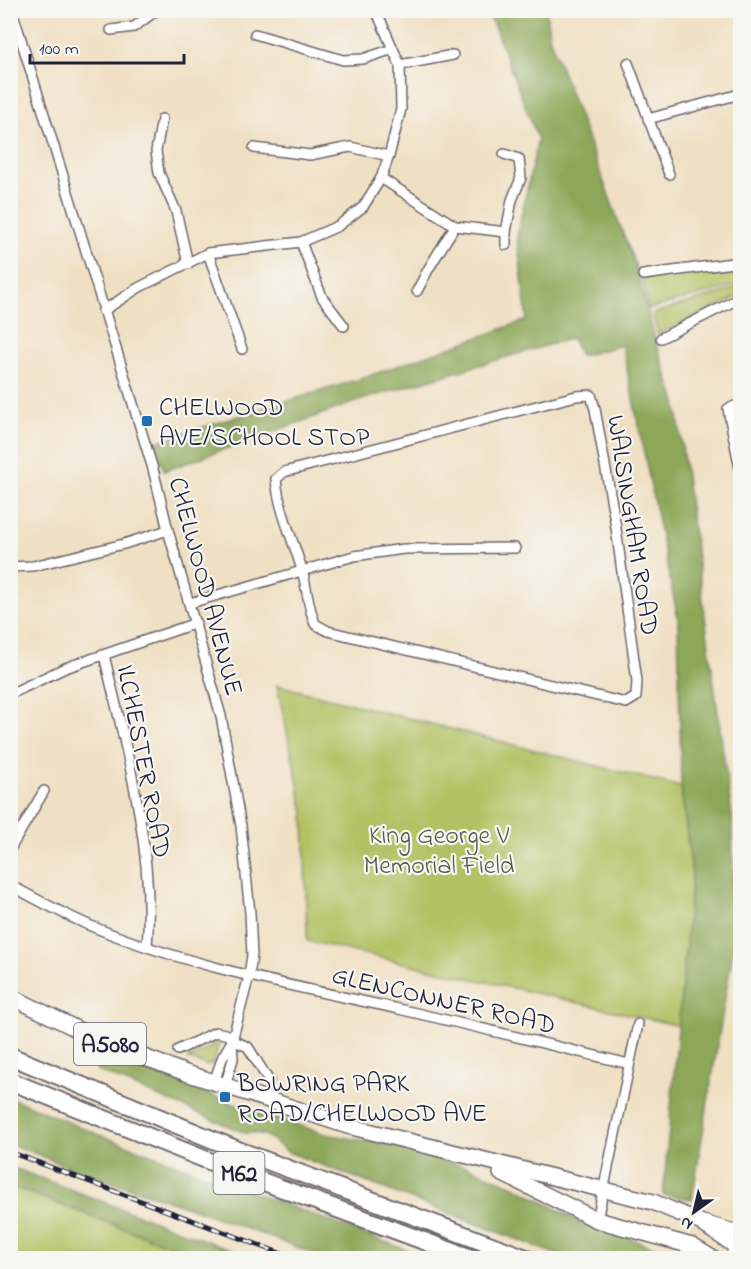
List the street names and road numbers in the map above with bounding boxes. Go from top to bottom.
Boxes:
street label: WALSINGHAM ROAD [595,413,667,638]
street label: CHELWOOD AVENUE [157,473,252,700]
street label: ILCHESTER ROAD [105,662,179,861]
street label: GLENCONNER ROAD [328,958,559,1046]
road number: A5080 [74,1023,146,1065]
road number: M62 [214,1152,264,1194]

